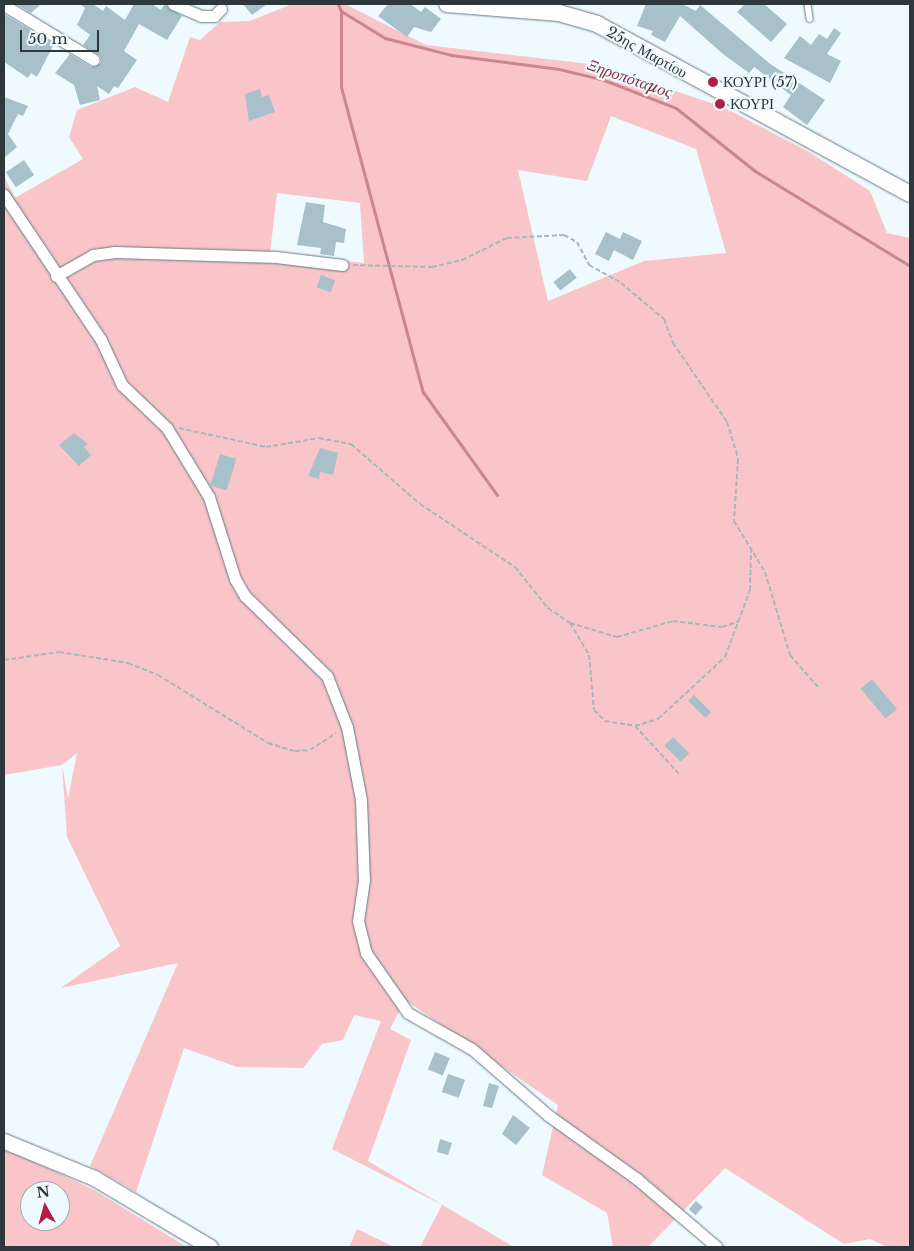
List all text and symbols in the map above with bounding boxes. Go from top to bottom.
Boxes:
scale bar [22,20,101,52]
street label: 25ης Μαρτίου [603,22,691,82]
text: 50 m [28,29,68,48]
water label: Ξηροπόταμος [585,54,675,102]
place label: ΚΟΥΡΙ (57) [723,73,797,91]
marker: ΚΟΥΡΙ (57) [707,76,719,88]
place label: ΚΟΥΡΙ [730,95,774,113]
marker: ΚΟΥΡΙ [714,98,726,110]
north arrow [20,1181,70,1231]
text: N [36,1182,51,1202]

